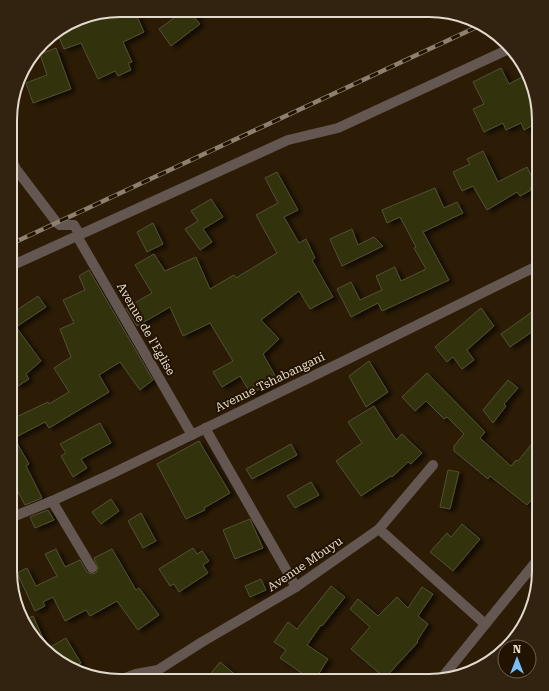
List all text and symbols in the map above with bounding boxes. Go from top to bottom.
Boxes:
street label: Avenue de l'Eglise [114,280,178,378]
street label: Avenue Tshabangani [213,349,327,415]
street label: Avenue Mbuyu [265,533,346,594]
north arrow [497,639,537,679]
text: N [513,643,522,656]

